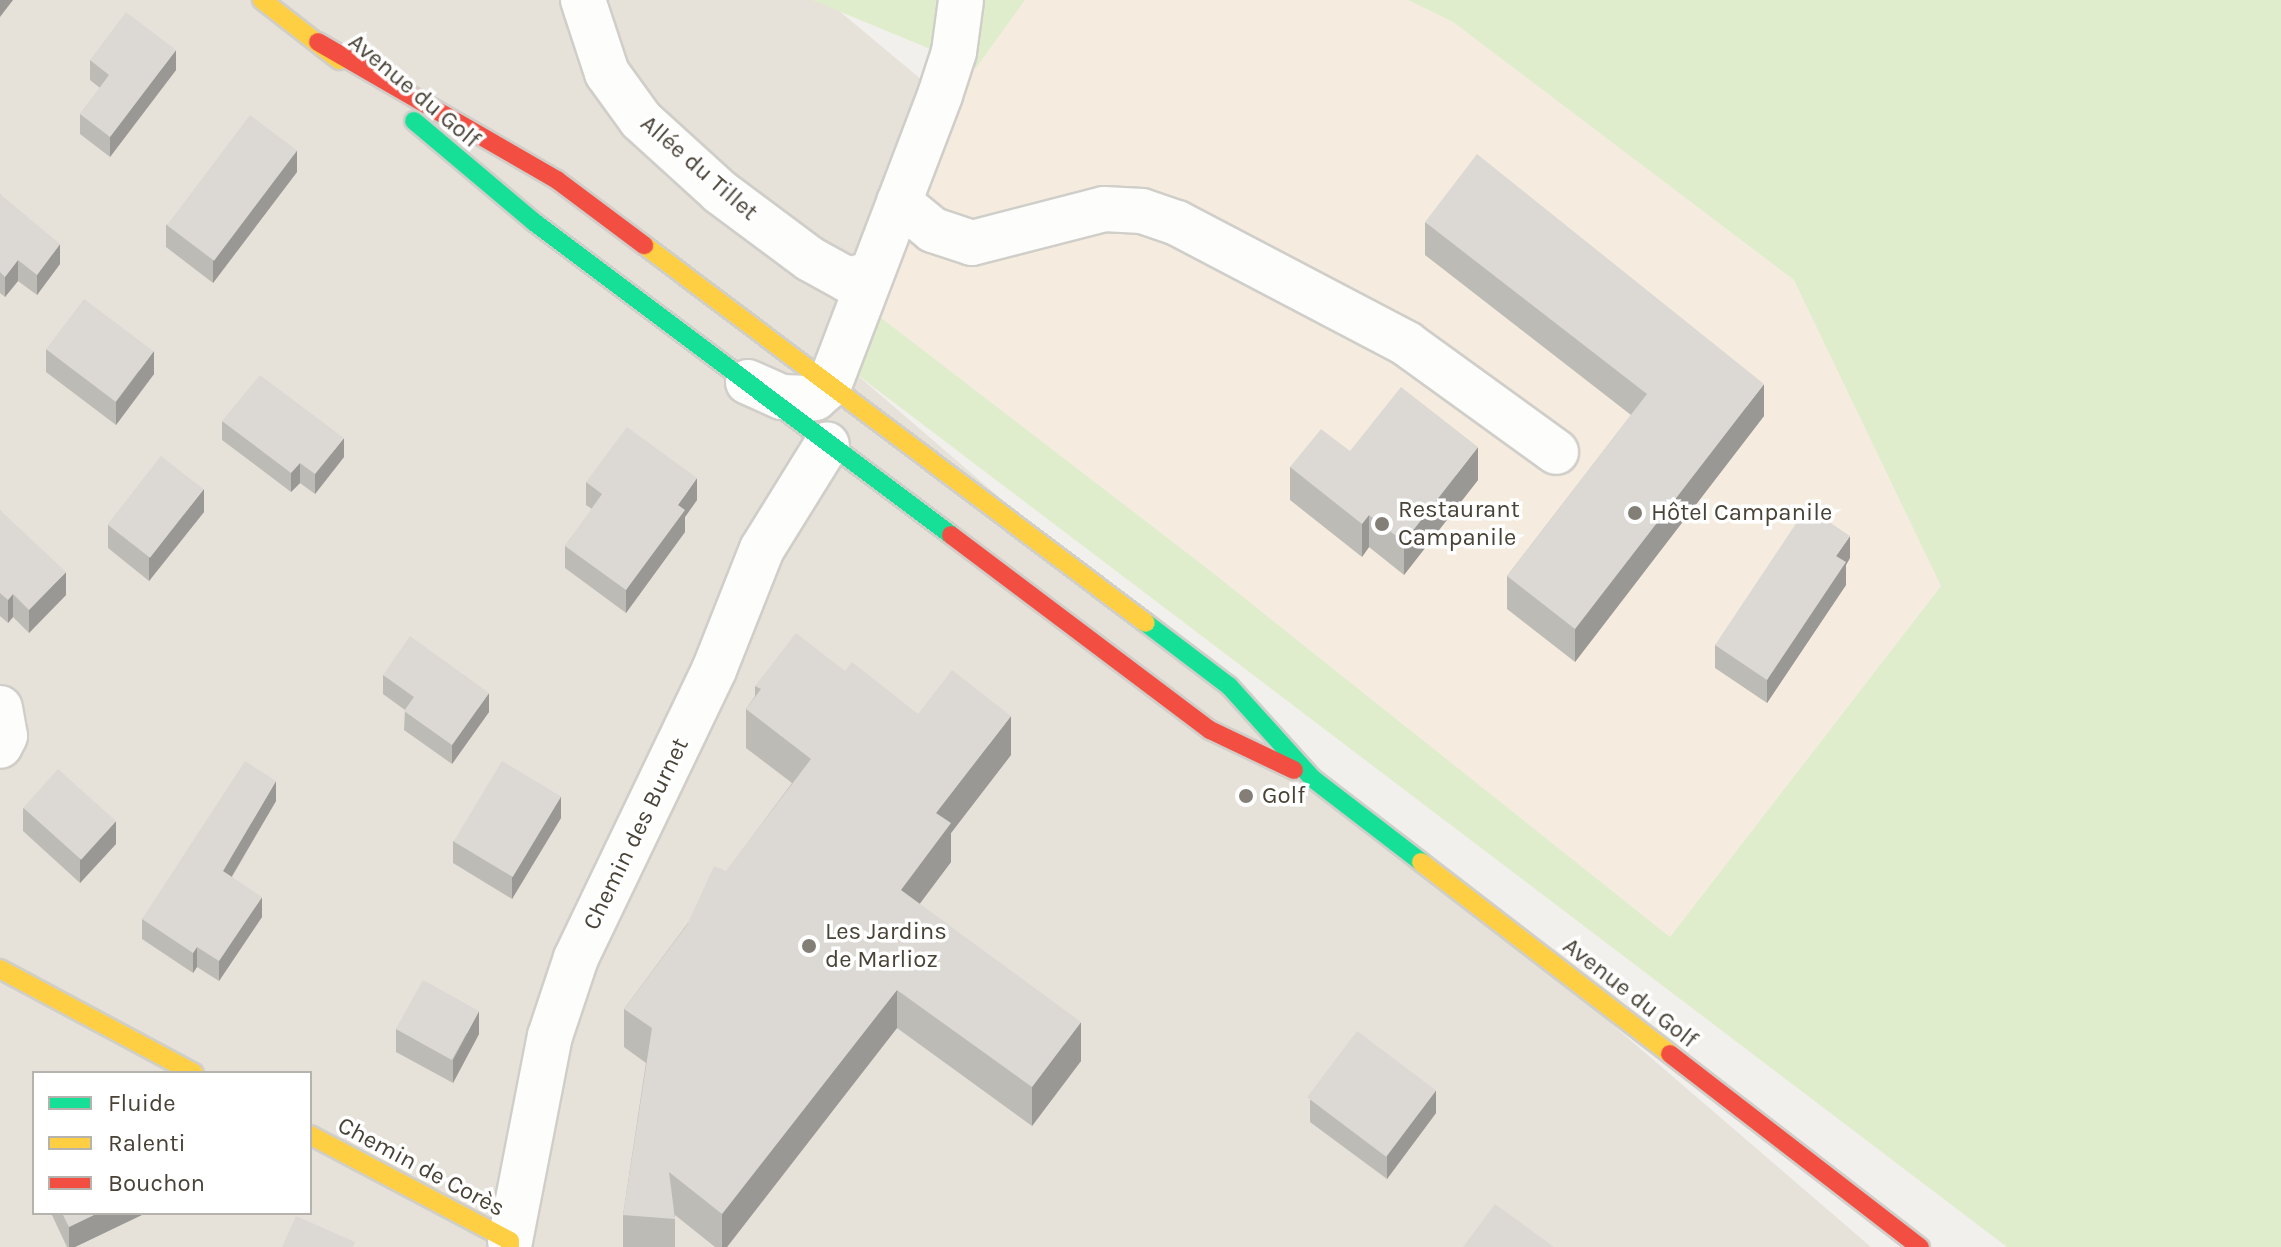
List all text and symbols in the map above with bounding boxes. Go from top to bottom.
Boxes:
street label: Avenue du Golf [342,28,486,154]
street label: Allée du Tillet [634,109,764,227]
place label: Restaurant Campanile [1398,496,1520,552]
place label: Hôtel Campanile [1651,499,1832,527]
marker: Hôtel Campanile [1626,504,1644,522]
marker: Restaurant Campanile [1373,515,1391,533]
street label: Chemin des Burnet [577,733,695,935]
place label: Golf [1262,782,1306,810]
marker: Golf [1237,787,1255,805]
place label: Les Jardins de Marlioz [825,918,947,974]
street label: Avenue du Golf [1557,932,1703,1054]
marker: Les Jardins de Marlioz [800,937,818,955]
legend [32,1071,312,1215]
text: Fluide [108,1089,176,1117]
street label: Chemin de Corès [333,1111,509,1223]
text: Ralenti [108,1129,186,1157]
text: Bouchon [108,1169,205,1197]

